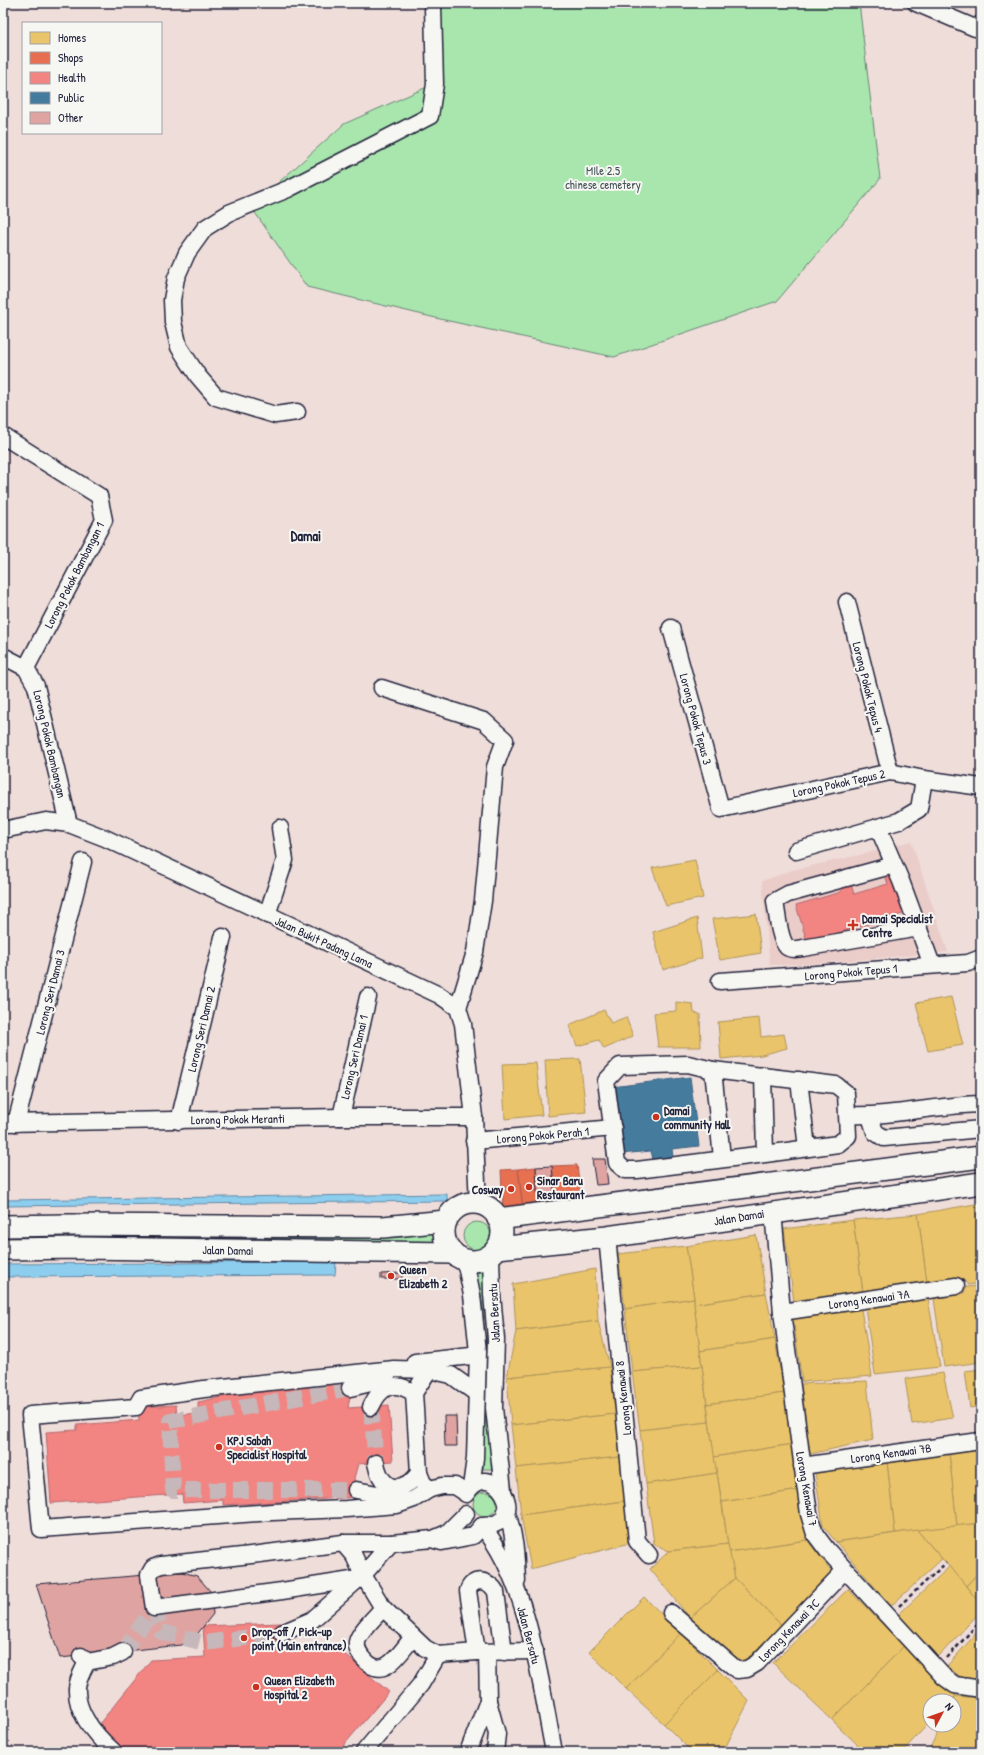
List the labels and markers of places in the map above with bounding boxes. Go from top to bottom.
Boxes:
place label: Damai Specialist Centre [862,910,934,941]
marker: Damai Specialist Centre [847,919,859,931]
place label: Damai community Hall [664,1102,731,1134]
marker: Damai community Hall [651,1112,661,1122]
place label: Sinar Baru Restaurant [537,1172,585,1203]
place label: Cosway [472,1181,503,1199]
marker: Sinar Baru Restaurant [524,1182,534,1192]
marker: Cosway [506,1184,516,1194]
place label: Queen Elizabeth 2 [399,1261,448,1292]
marker: Queen Elizabeth 2 [386,1271,396,1281]
place label: KPJ Sabah Specialist Hospital [227,1432,308,1464]
marker: KPJ Sabah Specialist Hospital [214,1442,224,1452]
place label: Drop-off / Pick-up point (Main entrance) [252,1623,347,1655]
marker: Drop-off / Pick-up point (Main entrance) [239,1633,249,1643]
place label: Queen Elizabeth Hospital 2 [264,1672,335,1704]
marker: Queen Elizabeth Hospital 2 [251,1682,261,1692]

